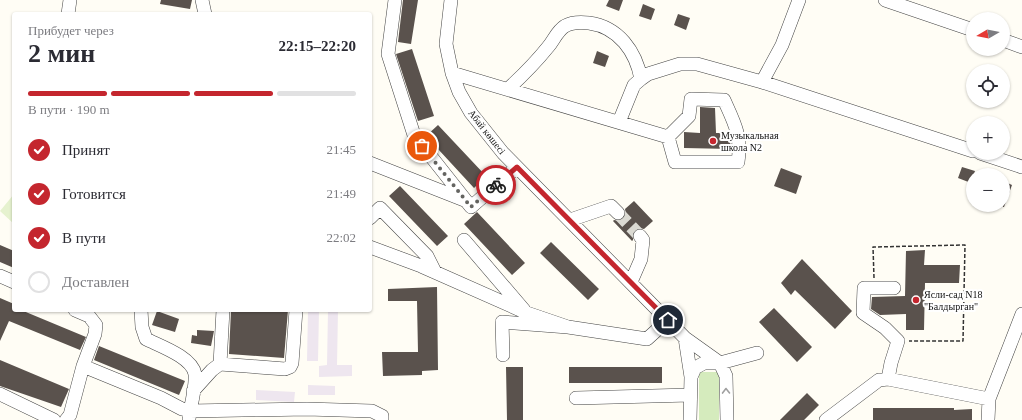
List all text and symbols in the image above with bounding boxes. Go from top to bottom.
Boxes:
north arrow [966,12,1010,56]
map controls [966,12,1010,212]
text: Прибудет через [28,23,114,38]
text: 22:15–22:20 [279,38,356,54]
text: 2 мин [28,39,95,68]
button: locate [966,64,1010,108]
text: В пути · 190 m [28,102,110,117]
street label: Абай көшесі [466,108,508,157]
button: + [966,116,1010,160]
pin [405,129,439,163]
place label: Музыкальная школа N2 [721,130,779,153]
icon: bag [411,135,433,157]
marker: Музыкальная школа N2 [708,136,718,146]
icon: check [28,139,50,161]
text: Принят [62,142,110,158]
text: 21:45 [326,142,356,157]
courier [476,165,516,205]
button: − [966,168,1010,212]
icon: bike [485,174,507,196]
icon: check [28,183,50,205]
text: Готовится [62,186,126,202]
text: 21:49 [326,186,356,201]
icon: check [28,227,50,249]
text: В пути [62,230,106,246]
text: 22:02 [326,230,356,245]
text: Доставлен [62,274,129,290]
place label: Ясли-сад N18 "Балдырган" [924,289,983,312]
marker: Ясли-сад N18 "Балдырган" [911,295,921,305]
pin [651,303,685,337]
icon: home [657,309,679,331]
one-way arrow [722,388,731,394]

